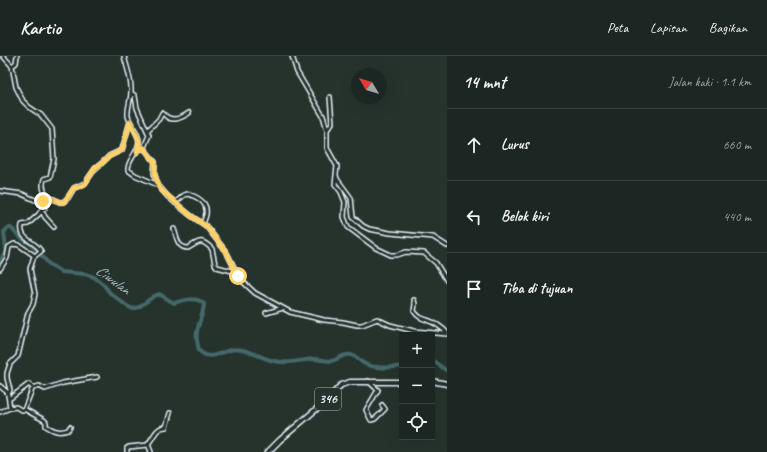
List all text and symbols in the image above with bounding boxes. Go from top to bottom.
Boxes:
text: Kartio [20,16,61,40]
text: Peta [607,19,628,36]
text: Lapisan [650,19,687,36]
text: Bagikan [709,19,747,36]
north arrow [351,68,387,104]
text: 14 mnt [463,72,506,93]
text: Jalan kaki · 1.1 km [669,74,751,90]
icon: ahead [463,134,485,156]
text: Lurus [501,135,529,154]
text: 660 m [723,137,751,153]
route end [34,192,52,210]
icon: left [463,206,485,228]
text: Belok kiri [501,207,548,226]
text: 440 m [723,209,751,225]
water label: Ciwulan [92,261,135,300]
route start [229,267,247,285]
icon: arrive [463,278,485,300]
text: Tiba di tujuan [501,279,572,298]
map controls [399,332,435,440]
button: + [399,332,435,368]
button: − [399,368,435,404]
road number: 346 [315,388,341,410]
button: locate [399,404,435,440]

